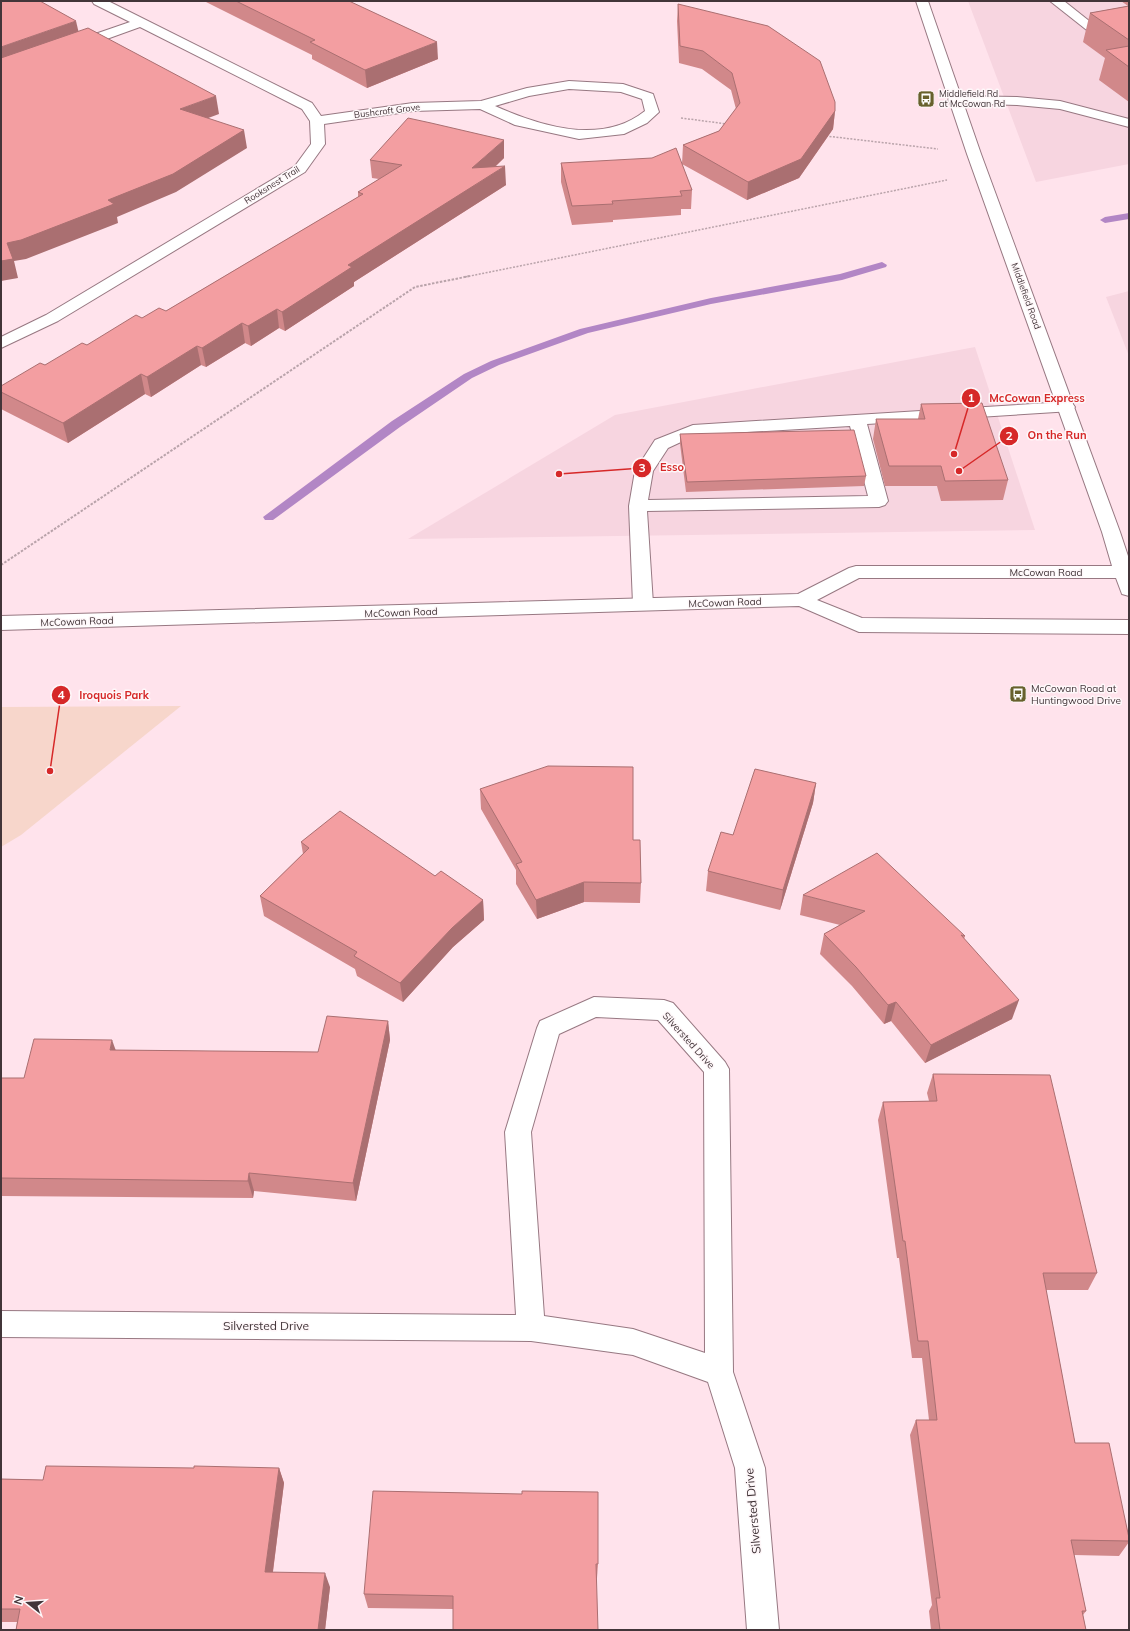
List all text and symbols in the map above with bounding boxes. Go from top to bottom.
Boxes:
place label: Middlefield Rd at McCowan Rd [939,88,1005,109]
bus stop icon: Middlefield Rd at McCowan Rd [916,89,936,109]
street label: Bushcroft Grove [353,101,421,120]
street label: Rooksnest Trail [242,163,301,206]
street label: Middlefield Road [1009,261,1044,330]
callout: McCowan Express [961,387,1092,410]
text: 1 [967,390,975,405]
text: McCowan Express [989,391,1085,405]
callout: On the Run [999,424,1095,447]
text: 2 [1005,428,1013,443]
text: On the Run [1027,428,1087,442]
callout: Esso [632,456,692,479]
text: 3 [638,460,646,475]
text: Esso [660,460,684,474]
street label: McCowan Road [1009,566,1083,579]
street label: McCowan Road [688,595,762,610]
street label: McCowan Road [364,605,438,620]
street label: McCowan Road [40,614,114,629]
place label: McCowan Road at Huntingwood Drive [1031,682,1121,707]
callout: Iroquois Park [51,684,157,707]
bus stop icon: McCowan Road at Huntingwood Drive [1008,684,1028,704]
text: 4 [57,687,65,702]
text: Iroquois Park [79,688,150,702]
street label: Silversted Drive [660,1009,717,1071]
street label: Silversted Drive [223,1318,309,1333]
street label: Silversted Drive [741,1467,764,1555]
north arrow [8,1583,48,1623]
text: N [11,1594,26,1606]

